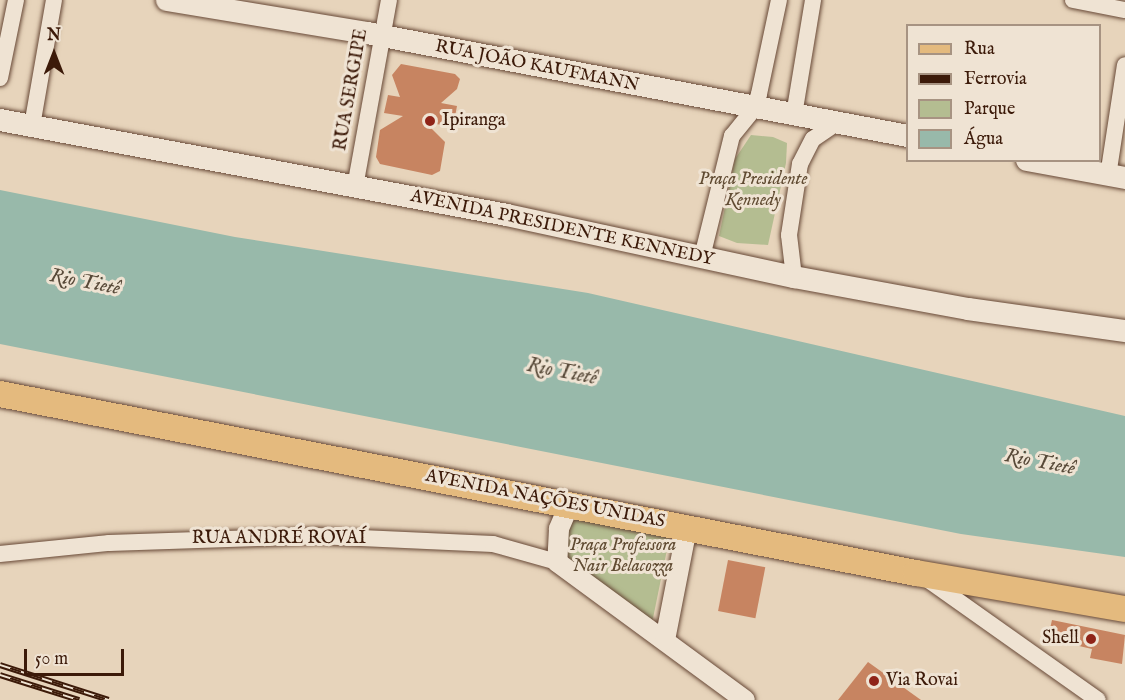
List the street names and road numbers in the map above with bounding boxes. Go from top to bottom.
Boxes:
street label: RUA SERGIPE [331,27,373,153]
street label: RUA JOÃO KAUFMANN [433,37,641,97]
street label: AVENIDA PRESIDENTE KENNEDY [408,186,716,272]
street label: AVENIDA NAÇÕES UNIDAS [423,466,667,534]
street label: RUA ANDRÉ ROVAÍ [192,528,366,550]

